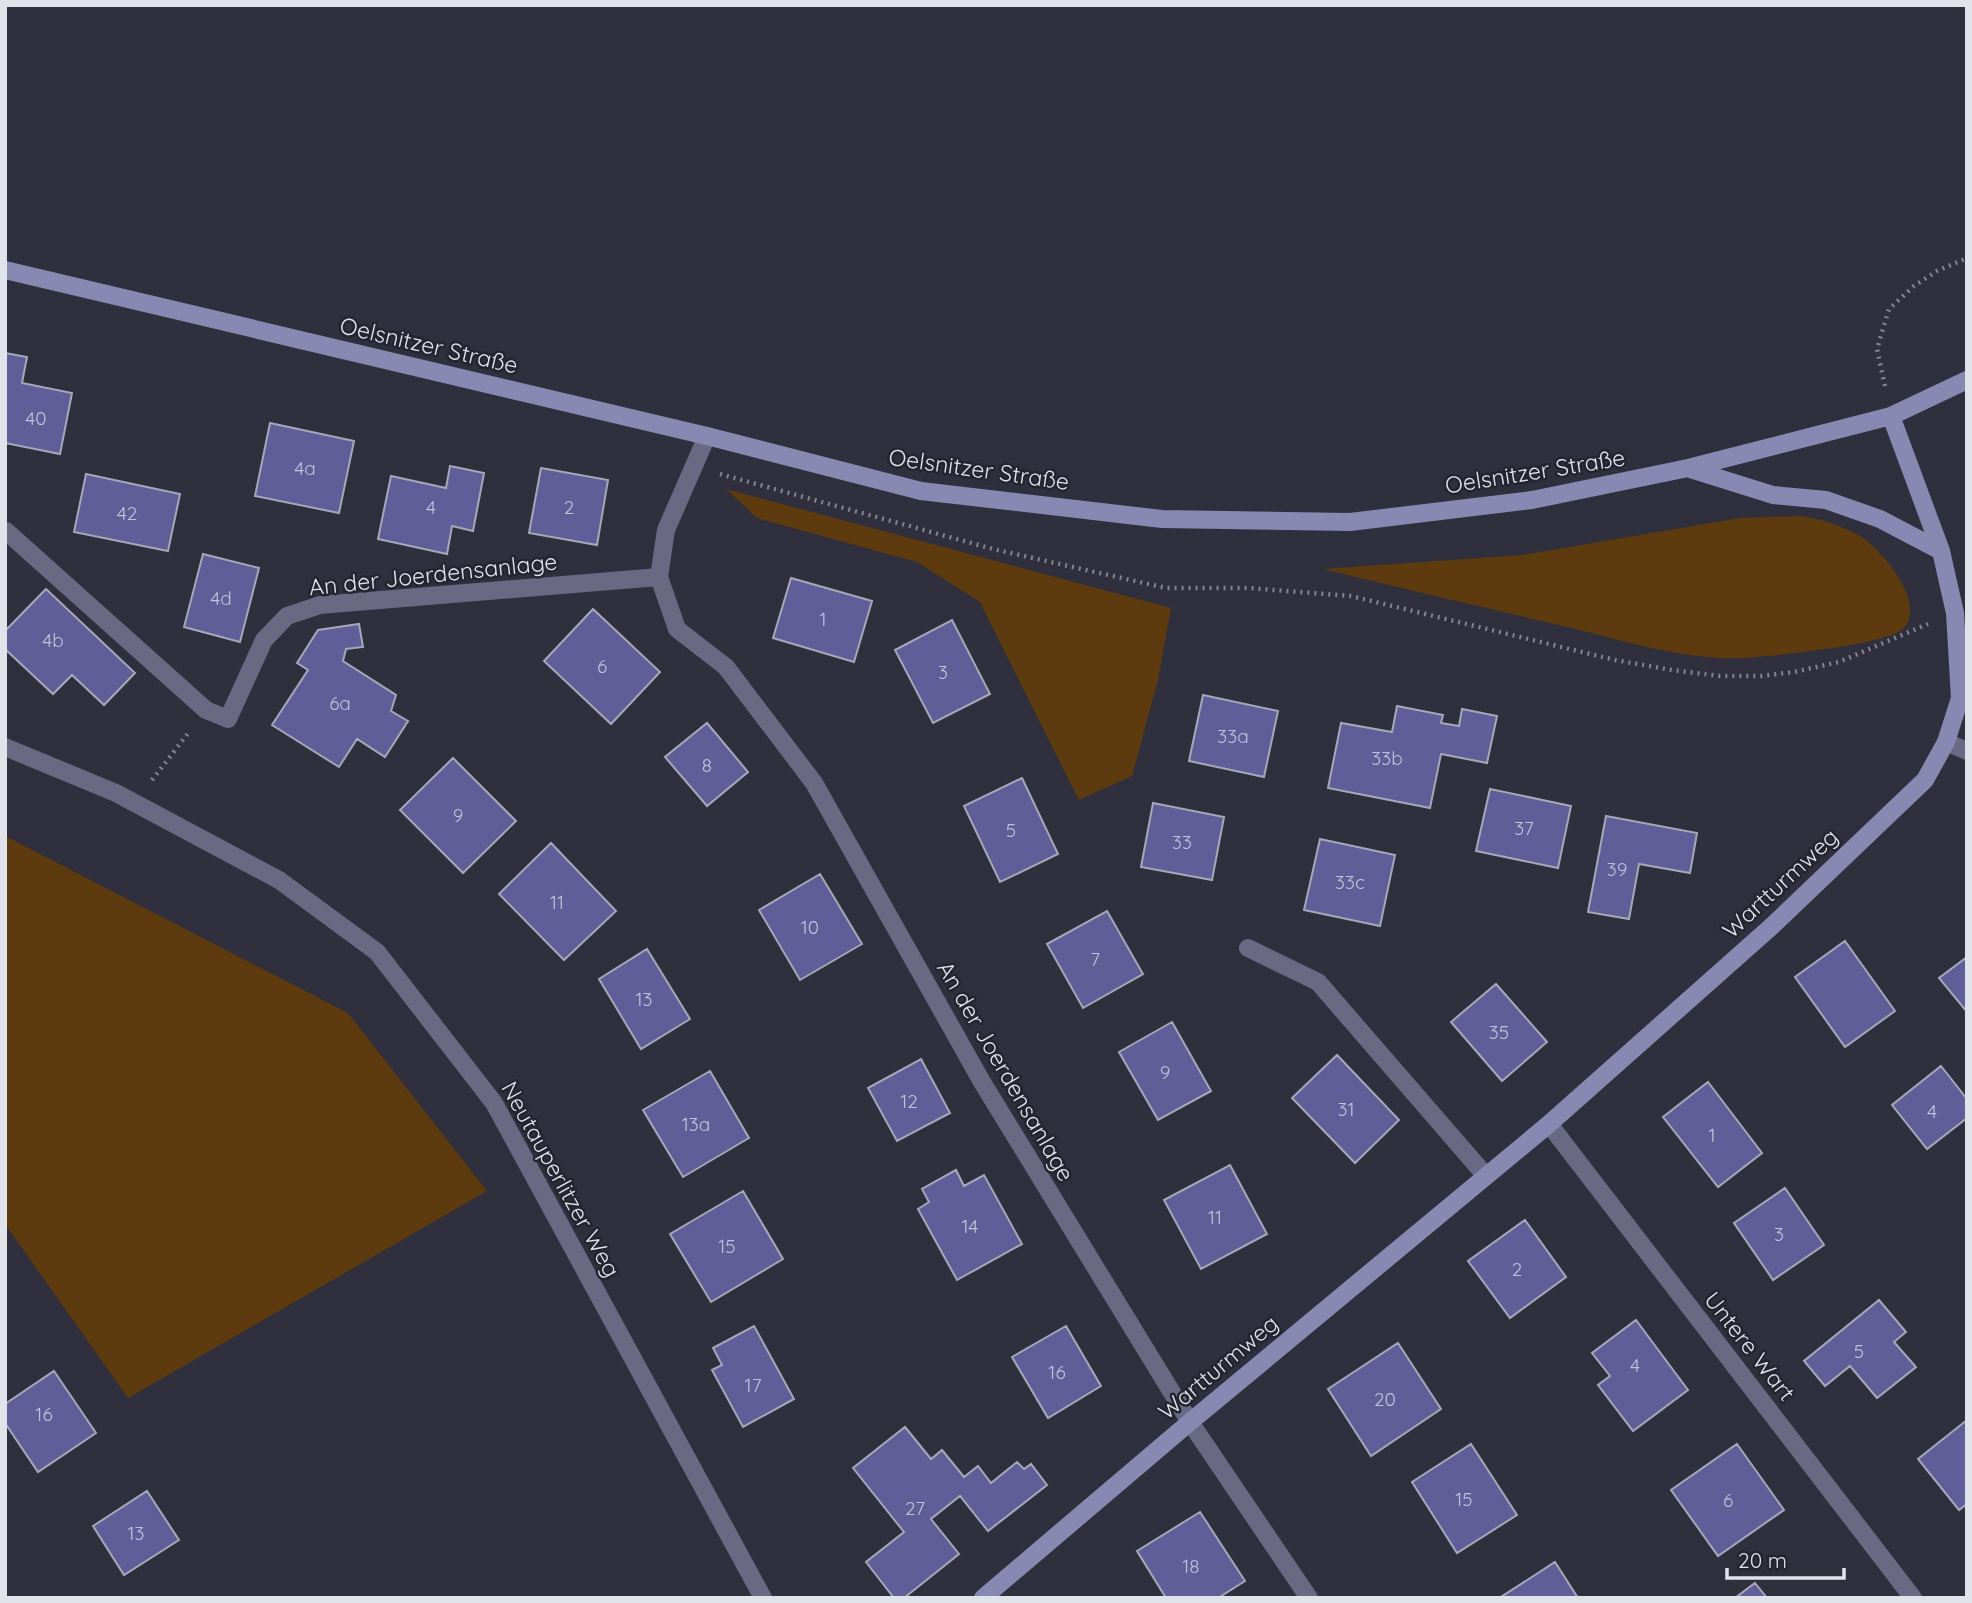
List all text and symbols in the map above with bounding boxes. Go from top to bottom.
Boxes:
street label: Oelsnitzer Straße [337,310,521,380]
house number: 40 [25,406,47,430]
street label: Oelsnitzer Straße [887,442,1071,496]
street label: Oelsnitzer Straße [1443,442,1627,500]
house number: 4a [294,456,316,480]
house number: 4 [426,495,436,519]
house number: 2 [564,495,574,519]
house number: 42 [117,501,137,525]
street label: An der Joerdensanlage [307,547,559,601]
house number: 4d [210,586,232,610]
house number: 1 [819,607,827,631]
house number: 4b [42,628,64,652]
house number: 6 [597,654,607,678]
house number: 3 [938,660,948,684]
house number: 6a [329,691,351,715]
house number: 33a [1217,724,1249,748]
house number: 33b [1371,746,1403,770]
house number: 8 [702,753,712,777]
house number: 9 [453,803,463,827]
house number: 37 [1514,816,1534,840]
house number: 5 [1006,818,1016,842]
street label: Wartturmweg [1716,822,1844,944]
house number: 33 [1172,830,1192,854]
house number: 39 [1607,857,1627,881]
house number: 33c [1335,870,1365,894]
house number: 11 [550,890,564,914]
house number: 10 [801,915,819,939]
house number: 7 [1090,947,1100,971]
street label: An der Joerdensanlage [931,956,1081,1186]
house number: 13 [636,987,653,1011]
house number: 35 [1489,1020,1509,1044]
house number: 9 [1160,1060,1170,1084]
street label: Neutauperlitzer Weg [495,1076,627,1282]
house number: 12 [900,1089,918,1113]
house number: 31 [1338,1097,1355,1121]
house number: 4 [1927,1099,1937,1123]
house number: 13a [682,1112,710,1136]
house number: 1 [1708,1123,1716,1147]
house number: 11 [1208,1205,1222,1229]
house number: 14 [962,1214,978,1238]
house number: 3 [1774,1222,1784,1246]
house number: 15 [718,1234,736,1258]
house number: 2 [1512,1257,1522,1281]
street label: Untere Wart [1698,1286,1802,1407]
street label: Wartturmweg [1152,1308,1284,1426]
house number: 5 [1854,1339,1864,1363]
house number: 4 [1630,1353,1640,1377]
house number: 16 [1048,1360,1066,1384]
house number: 17 [745,1373,762,1397]
house number: 20 [1374,1387,1396,1411]
house number: 16 [35,1402,53,1426]
house number: 15 [1455,1487,1473,1511]
house number: 6 [1723,1488,1733,1512]
house number: 27 [905,1496,925,1520]
house number: 13 [128,1521,145,1545]
scale bar [1727,1536,1844,1580]
text: 20 m [1738,1547,1787,1573]
house number: 18 [1182,1554,1200,1578]

